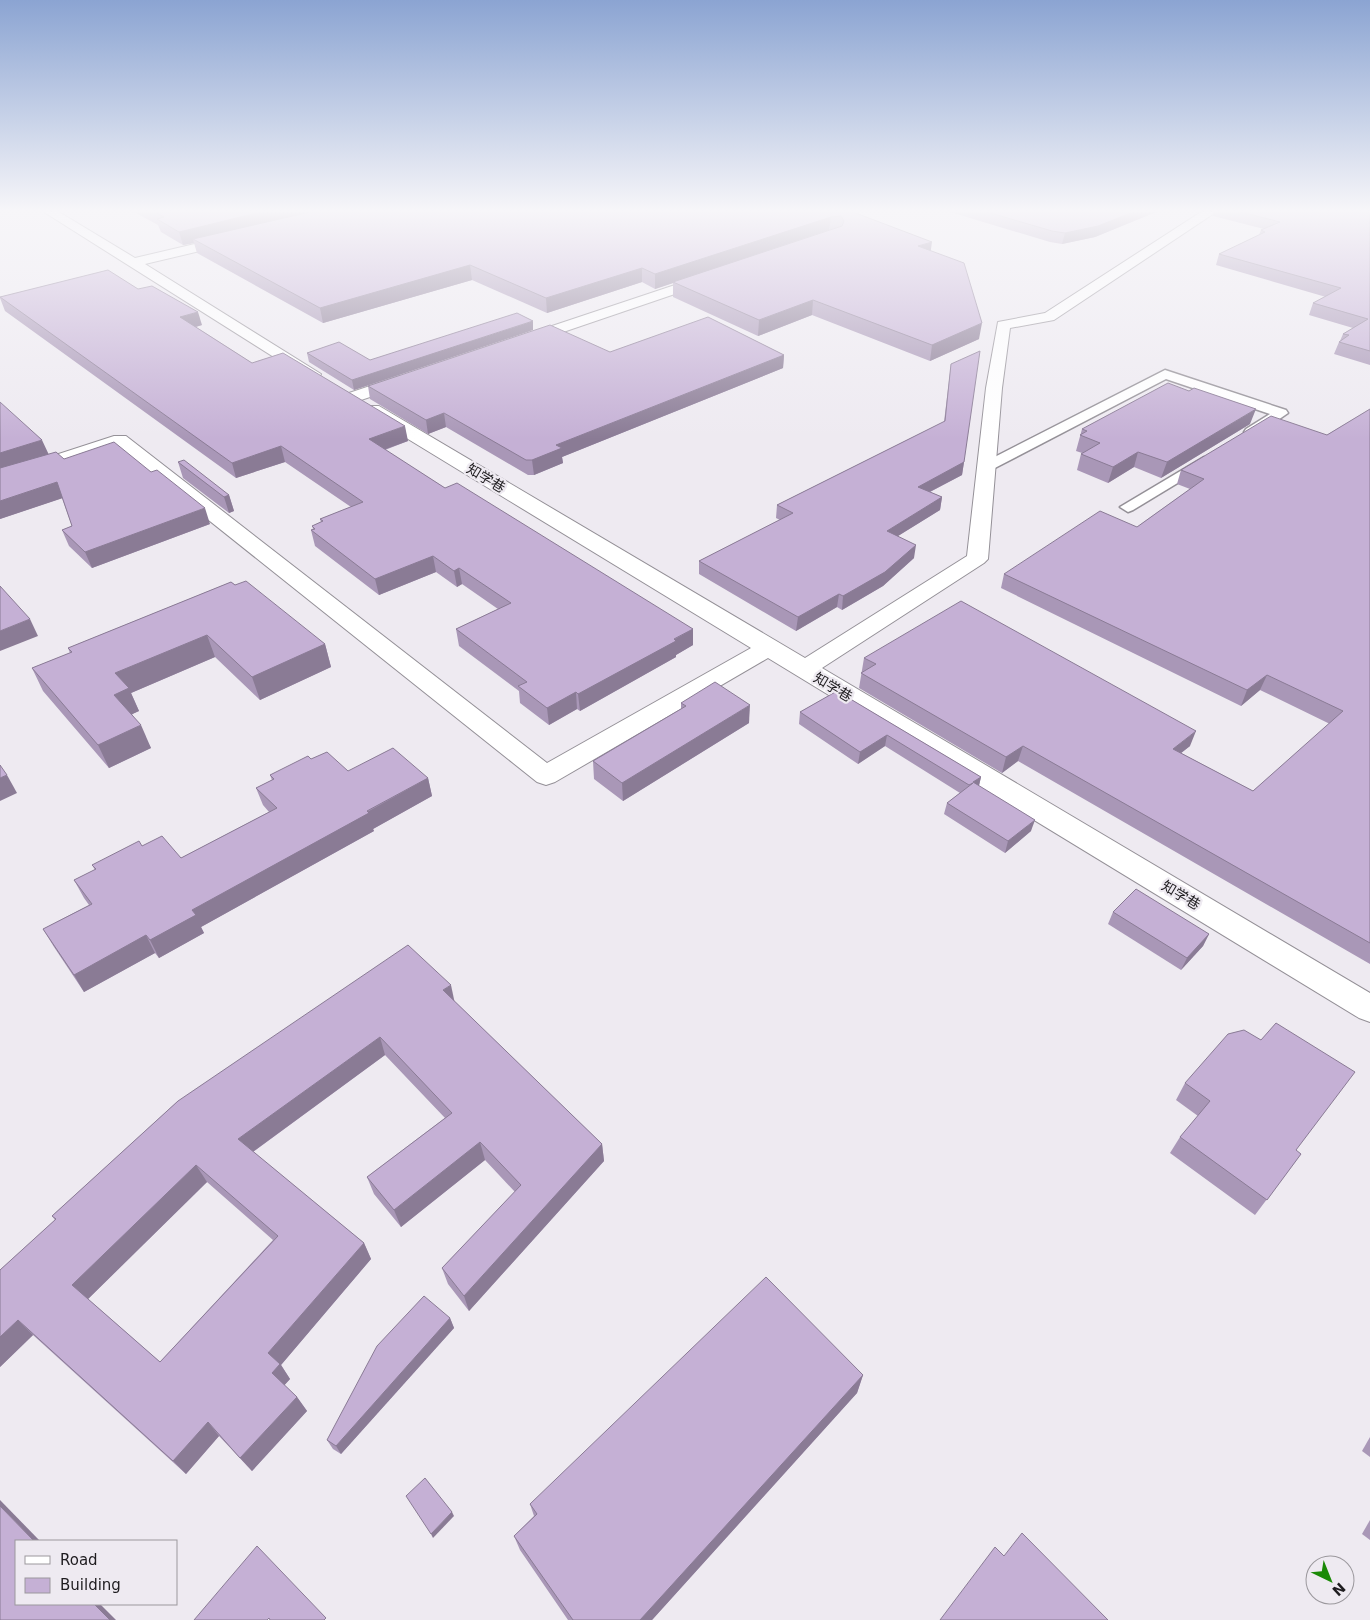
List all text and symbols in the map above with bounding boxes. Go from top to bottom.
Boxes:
street label: 知学巷 [464,460,508,496]
street label: 知学巷 [811,669,855,705]
street label: 知学巷 [1159,877,1203,913]
legend [15,1540,178,1605]
text: Road [60,1551,98,1569]
north arrow [1305,1555,1355,1605]
text: Building [60,1576,121,1594]
text: N [1329,1580,1349,1599]

